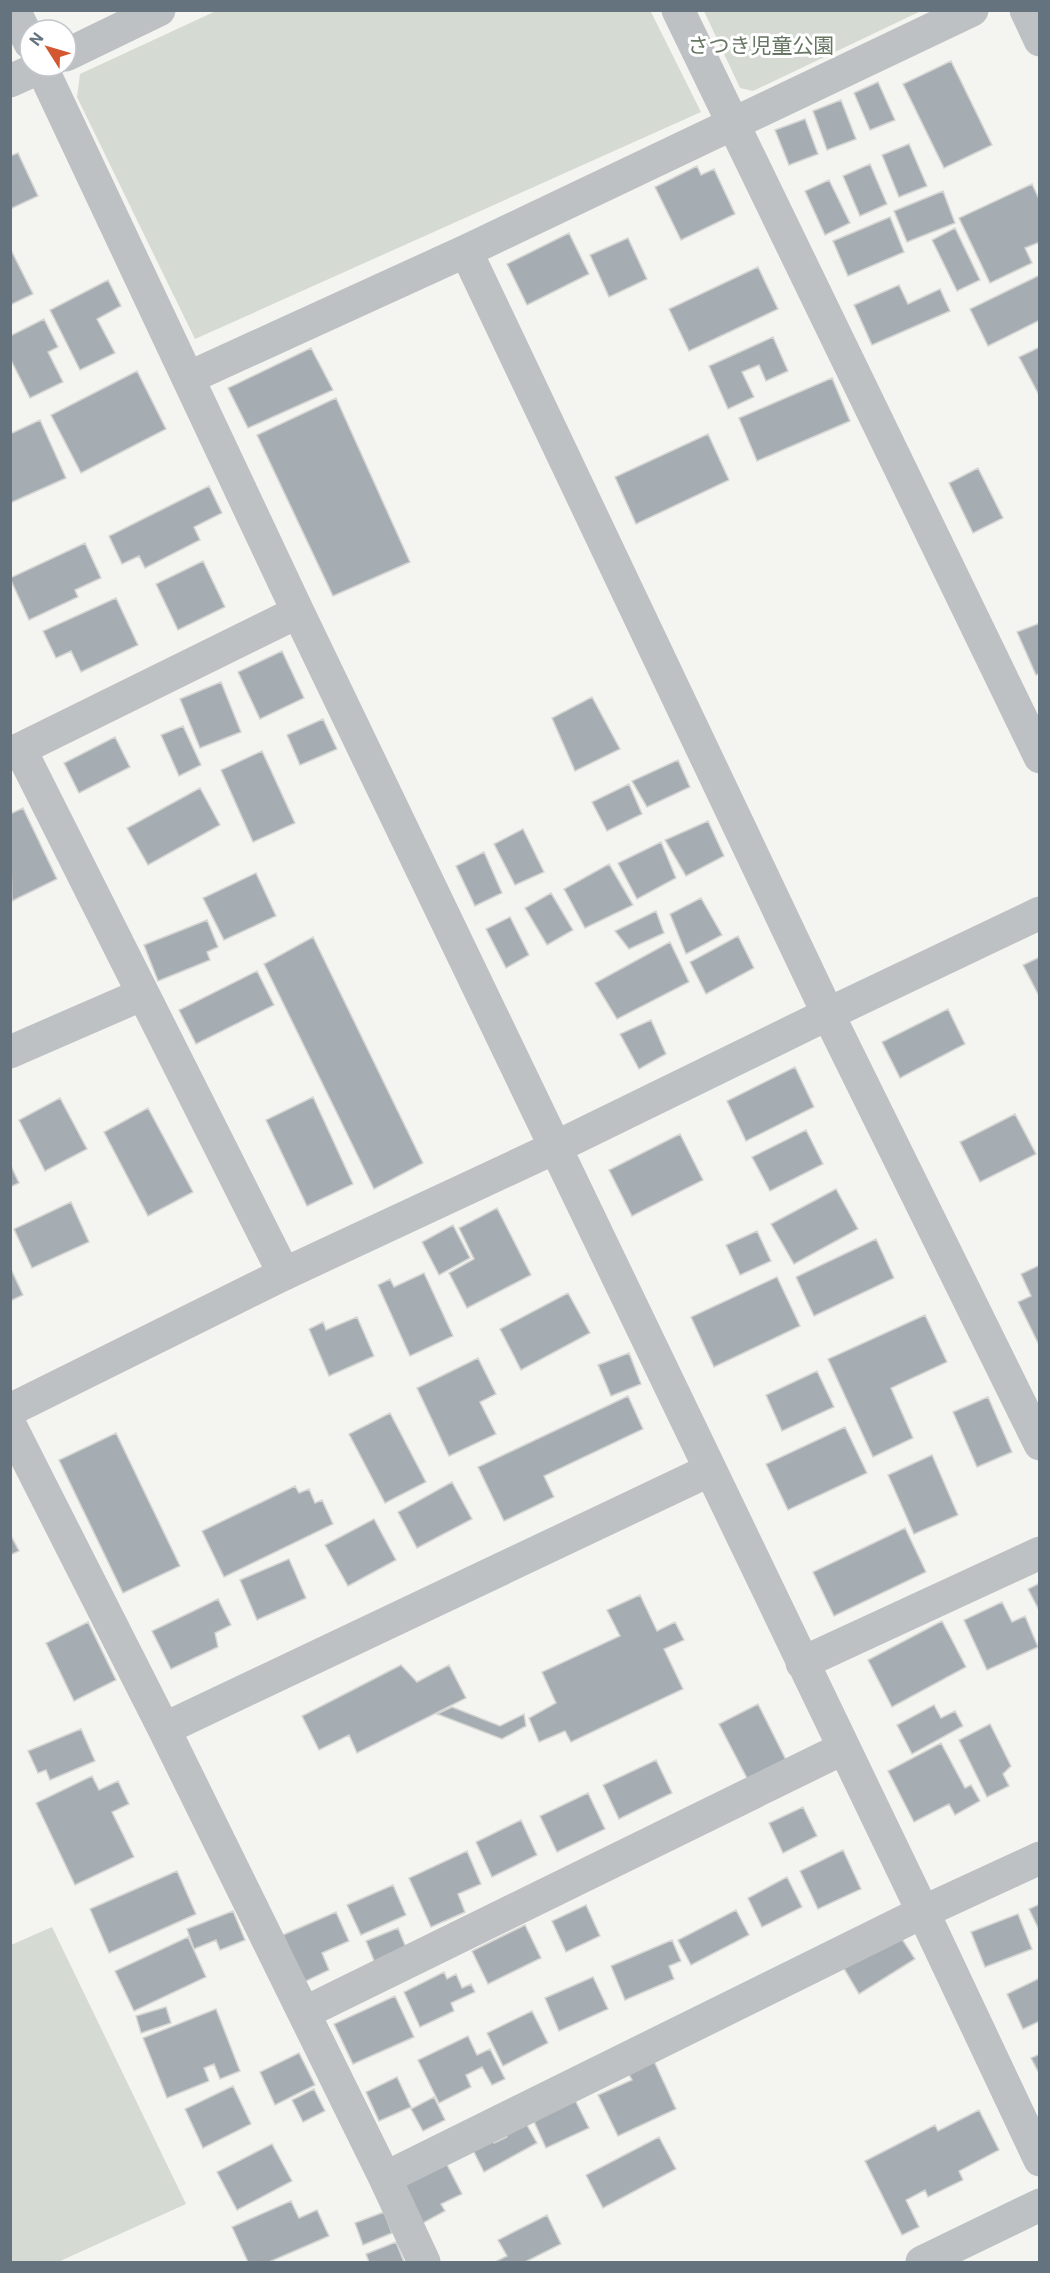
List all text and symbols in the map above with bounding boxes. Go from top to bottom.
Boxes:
north arrow [18,18,78,78]
text: N [25,29,47,50]
park label: さつき児童公園 [688,34,835,58]

